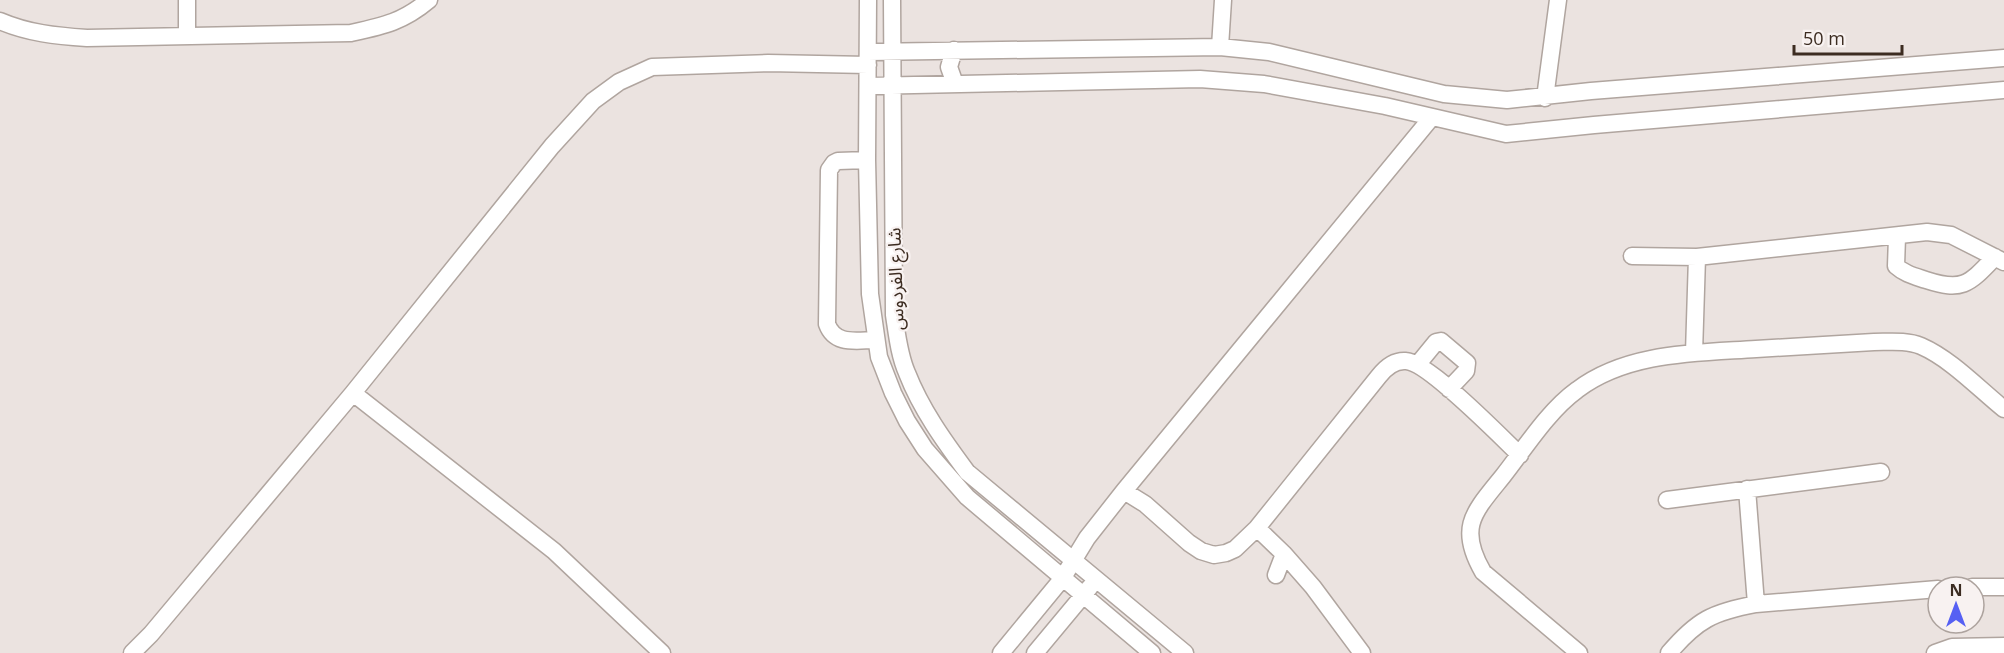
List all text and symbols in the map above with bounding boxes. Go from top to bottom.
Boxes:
scale bar [1794,18,1902,56]
text: 50 m [1803,26,1845,50]
street label: شارع الفردوس [881,227,912,331]
north arrow [1926,575,1986,635]
text: N [1949,579,1963,601]

